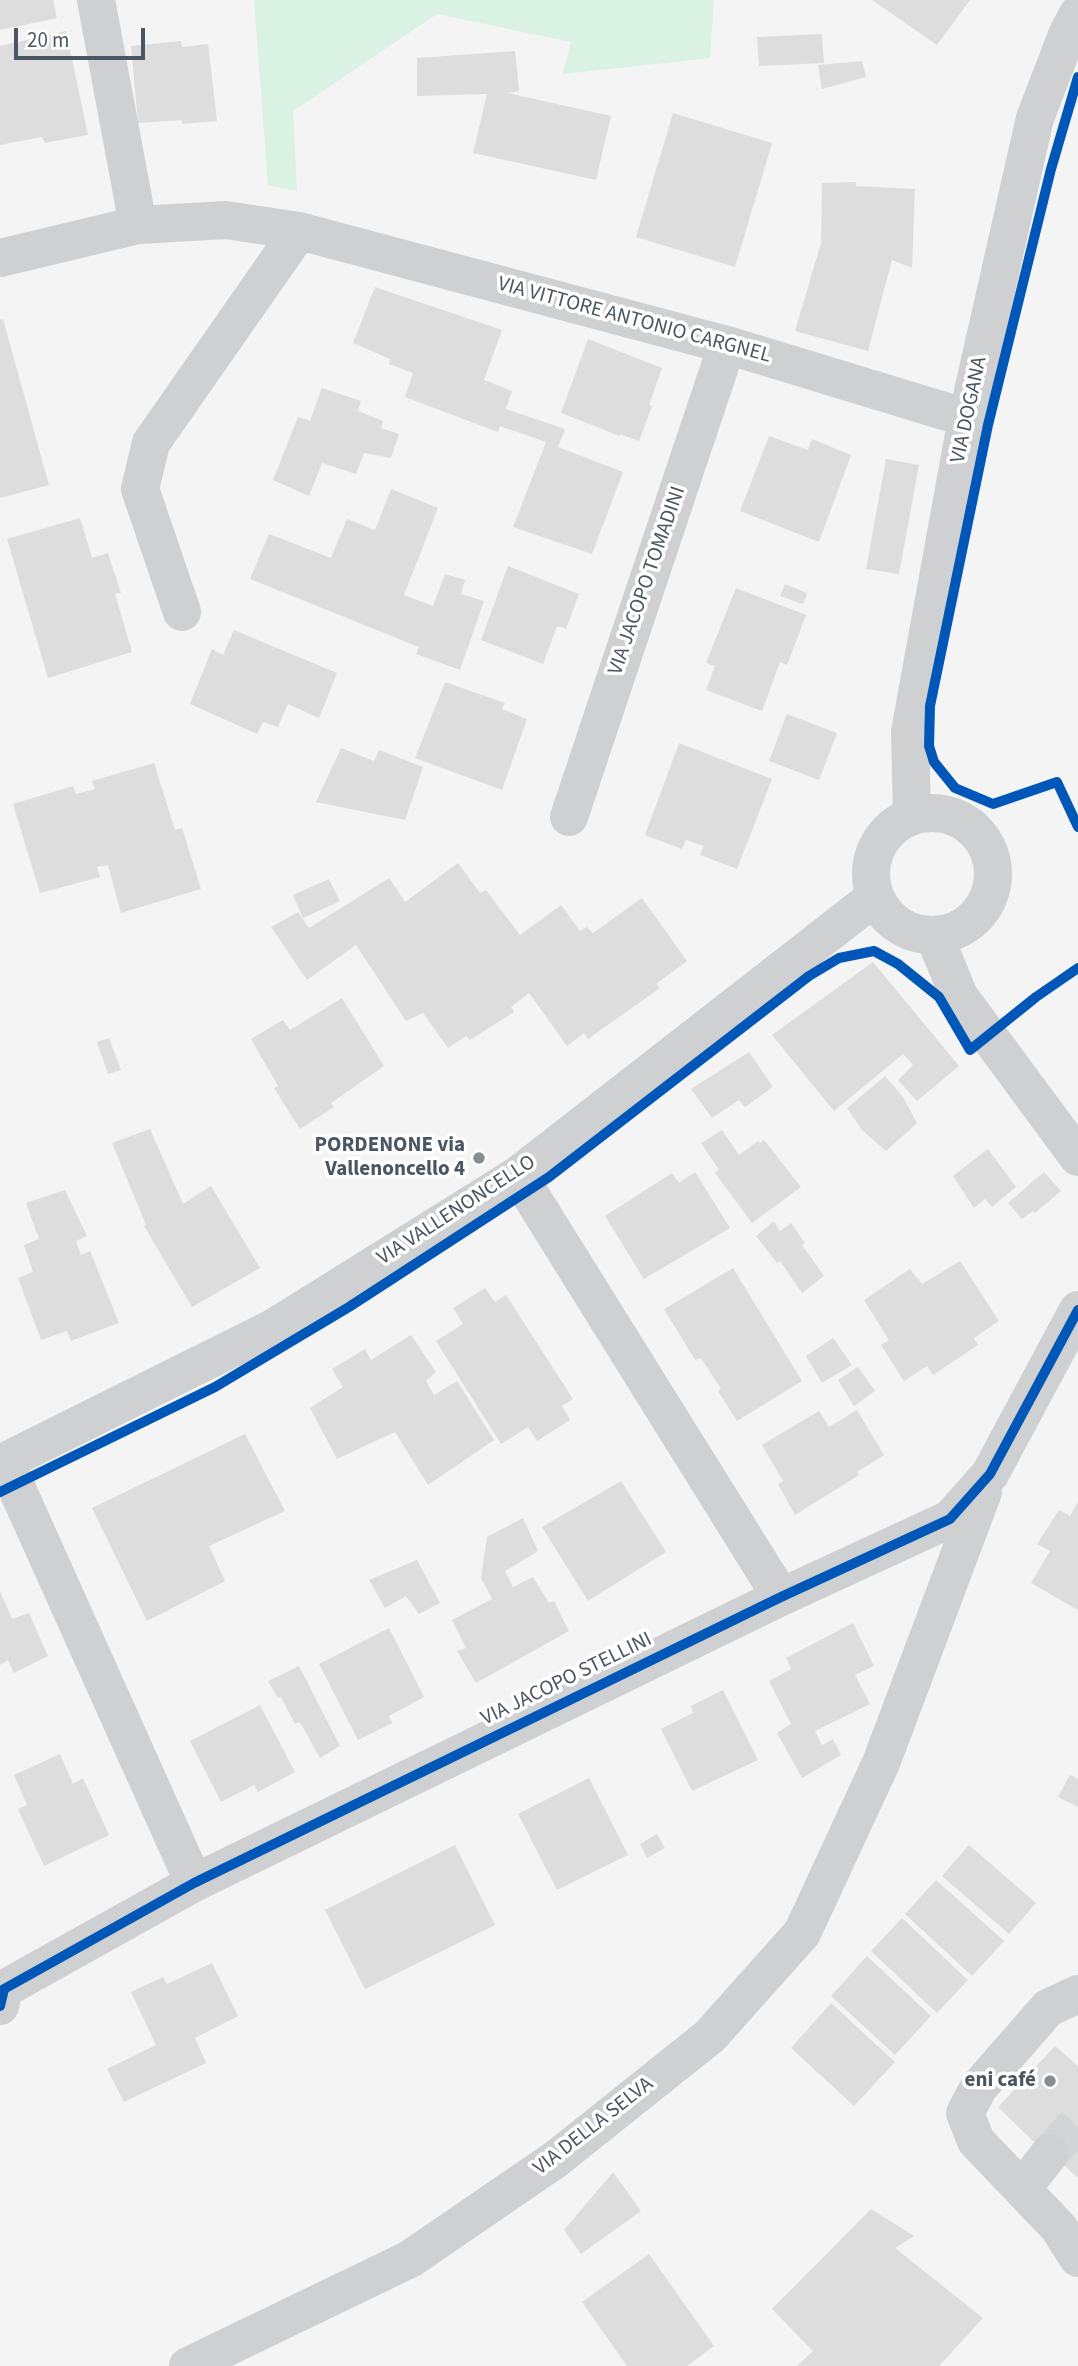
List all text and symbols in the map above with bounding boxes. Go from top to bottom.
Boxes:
scale bar [18,14,149,58]
text: 20 m [27,25,69,55]
street label: VIA VITTORE ANTONIO CARGNEL [495,272,773,370]
street label: VIA DOGANA [946,355,994,465]
street label: VIA JACOPO TOMADINI [604,484,692,678]
place label: PORDENONE via Vallenoncello 4 [315,1133,465,1183]
marker: PORDENONE via Vallenoncello 4 [471,1150,487,1166]
street label: VIA VALLENONCELLO [373,1151,541,1271]
street label: VIA JACOPO STELLINI [478,1628,656,1732]
place label: eni café [965,2068,1036,2094]
street label: VIA DELLA SELVA [529,2072,659,2182]
marker: eni café [1042,2073,1058,2089]

